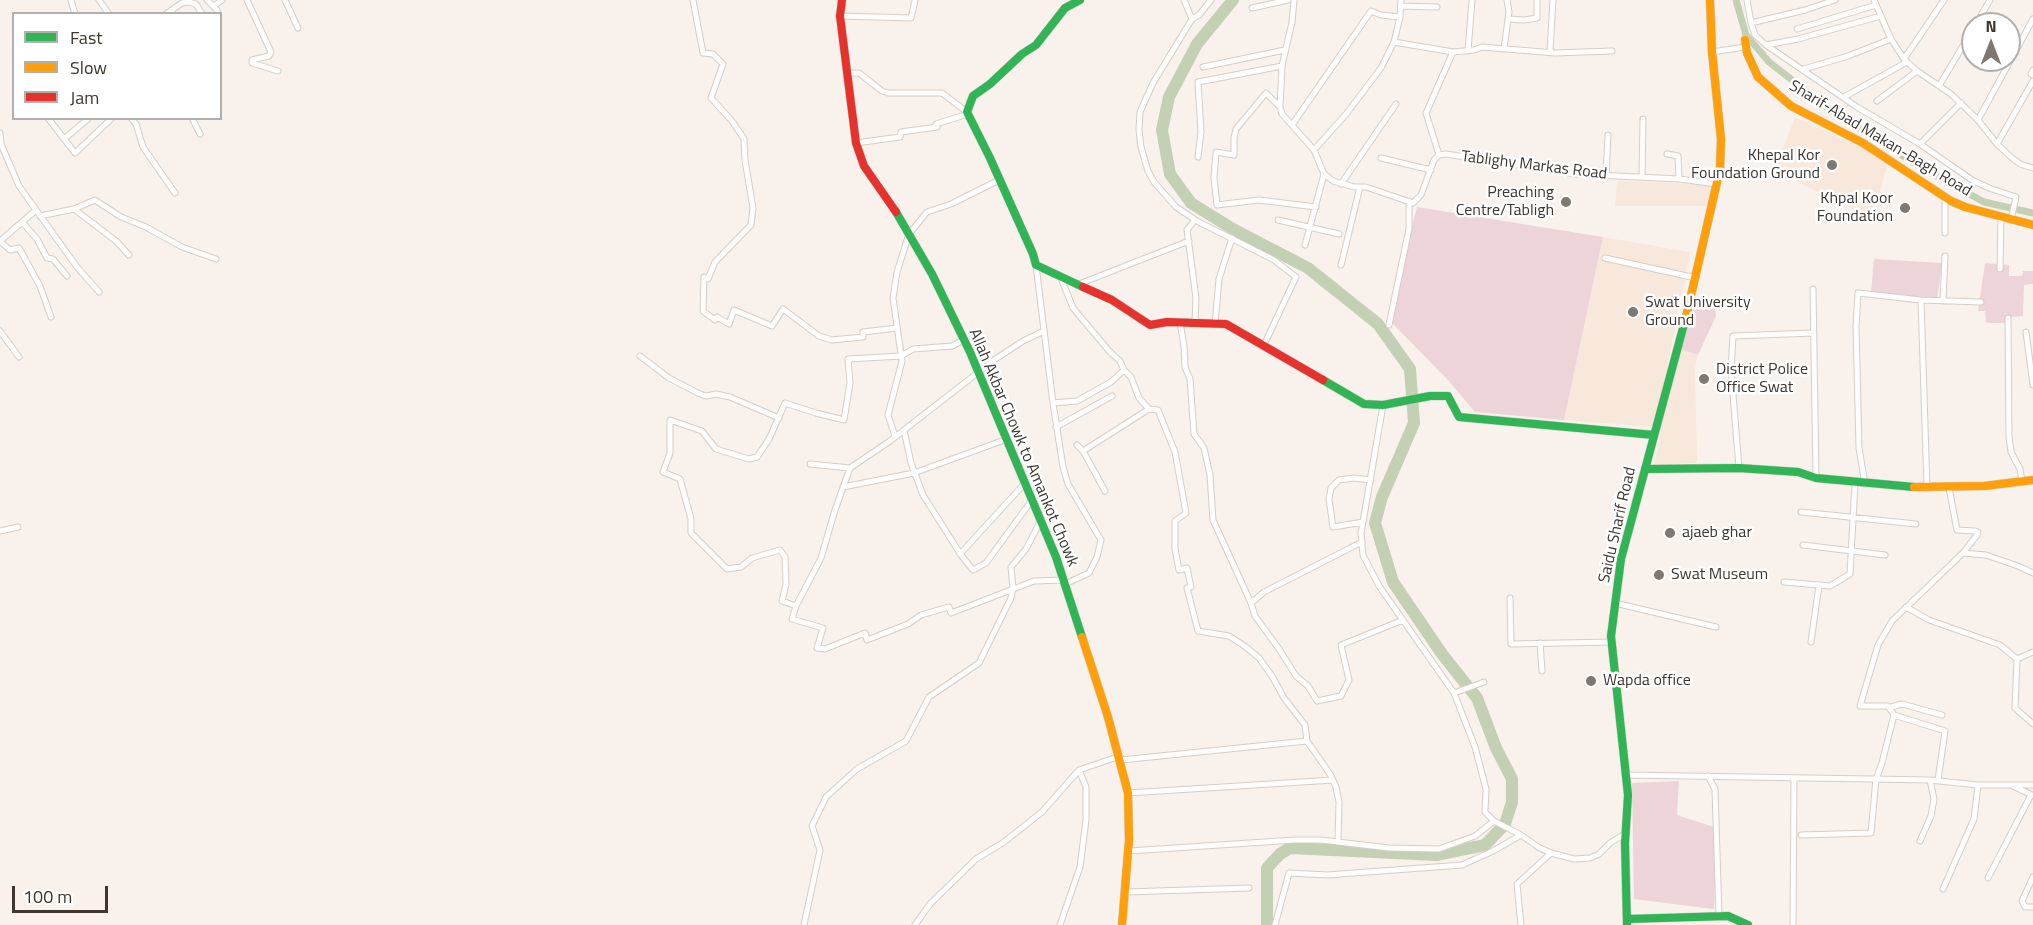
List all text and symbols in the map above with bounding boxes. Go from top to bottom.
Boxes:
legend [12,12,222,120]
north arrow [1961,12,2021,72]
text: N [1985,14,1997,38]
text: Fast [70,24,103,51]
text: Slow [70,54,107,81]
street label: Sharif-Abad Makan-Bagh Road [1785,77,1975,201]
text: Jam [70,84,99,111]
place label: Khepal Kor Foundation Ground [1691,146,1820,184]
street label: Tablighy Markas Road [1460,148,1608,184]
marker: Khepal Kor Foundation Ground [1825,158,1839,172]
place label: Preaching Centre/Tabligh [1456,183,1554,221]
place label: Khpal Koor Foundation [1817,189,1893,227]
marker: Preaching Centre/Tabligh [1559,195,1573,209]
marker: Khpal Koor Foundation [1898,201,1912,215]
place label: Swat University Ground [1645,293,1751,331]
marker: Swat University Ground [1626,305,1640,319]
street label: Allah Akbar Chowk to Amankot Chowk [964,326,1082,570]
place label: District Police Office Swat [1716,360,1808,398]
marker: District Police Office Swat [1697,372,1711,386]
street label: Saidu Sharif Road [1595,465,1641,585]
place label: ajaeb ghar [1682,523,1752,543]
marker: ajaeb ghar [1663,526,1677,540]
place label: Swat Museum [1671,565,1768,585]
marker: Swat Museum [1652,568,1666,582]
place label: Wapda office [1603,671,1691,691]
marker: Wapda office [1584,674,1598,688]
scale bar [15,874,111,912]
text: 100 m [23,883,72,910]

